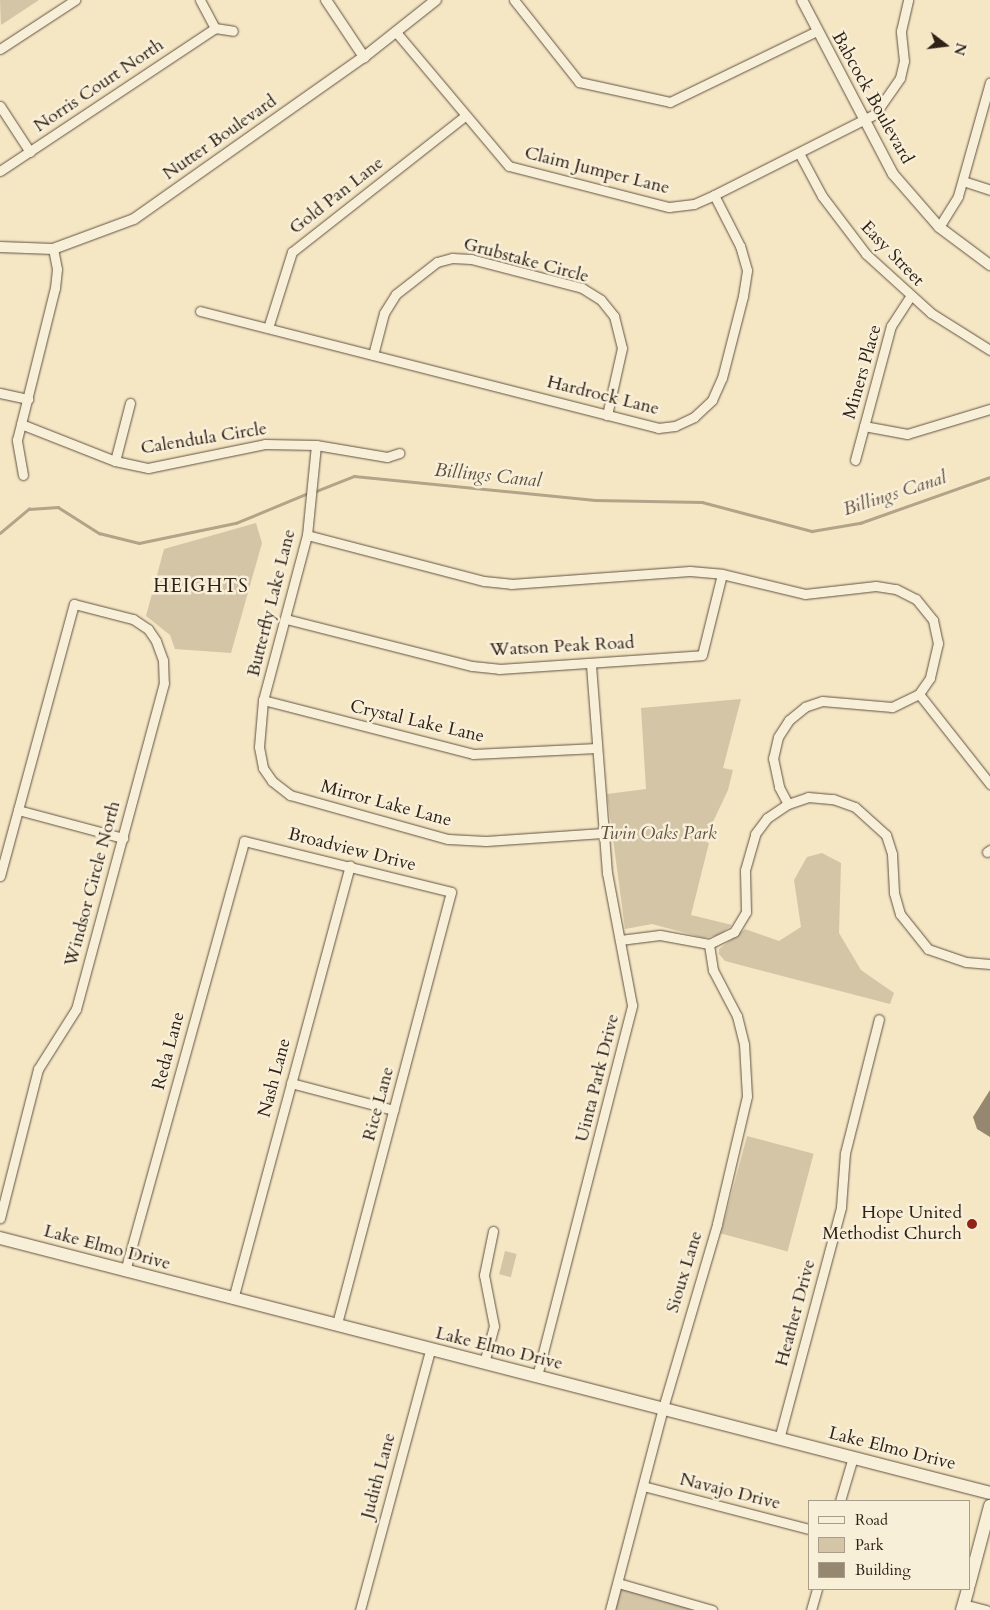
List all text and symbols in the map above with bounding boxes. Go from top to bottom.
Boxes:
north arrow [920,20,970,70]
street label: Babcock Boulevard [827,28,917,168]
street label: Norris Court North [30,35,168,137]
text: N [949,41,971,57]
street label: Nutter Boulevard [159,91,281,185]
street label: Claim Jumper Lane [522,143,672,199]
street label: Gold Pan Lane [286,153,388,239]
street label: Easy Street [856,217,928,291]
street label: Grubstake Circle [461,234,591,288]
street label: Miners Place [839,322,887,422]
street label: Hardrock Lane [545,372,661,420]
street label: Calendula Circle [139,418,269,460]
water label: Billings Canal [433,459,543,493]
water label: Billings Canal [840,467,950,521]
street label: Butterfly Lake Lane [243,527,301,679]
district label: HEIGHTS [152,576,250,598]
street label: Watson Peak Road [489,632,635,662]
street label: Crystal Lake Lane [348,696,486,748]
street label: Mirror Lake Lane [318,776,454,832]
street label: Windsor Circle North [61,799,125,969]
park label: Twin Oaks Park [599,823,717,845]
street label: Broadview Drive [286,824,418,876]
street label: Reda Lane [148,1010,190,1092]
street label: Uinta Park Drive [572,1012,624,1144]
street label: Nash Lane [254,1036,296,1120]
street label: Rice Lane [359,1065,399,1143]
place label: Hope United Methodist Church [822,1203,962,1246]
marker: Hope United Methodist Church [966,1218,978,1230]
street label: Lake Elmo Drive [41,1221,173,1275]
street label: Sioux Lane [662,1228,708,1316]
street label: Heather Drive [771,1257,821,1369]
street label: Lake Elmo Drive [433,1323,565,1375]
street label: Lake Elmo Drive [826,1423,958,1475]
street label: Judith Lane [357,1431,401,1521]
street label: Navajo Drive [677,1469,783,1515]
legend [808,1500,970,1590]
text: Road [855,1510,888,1530]
text: Park [855,1535,884,1555]
text: Building [855,1560,911,1580]

